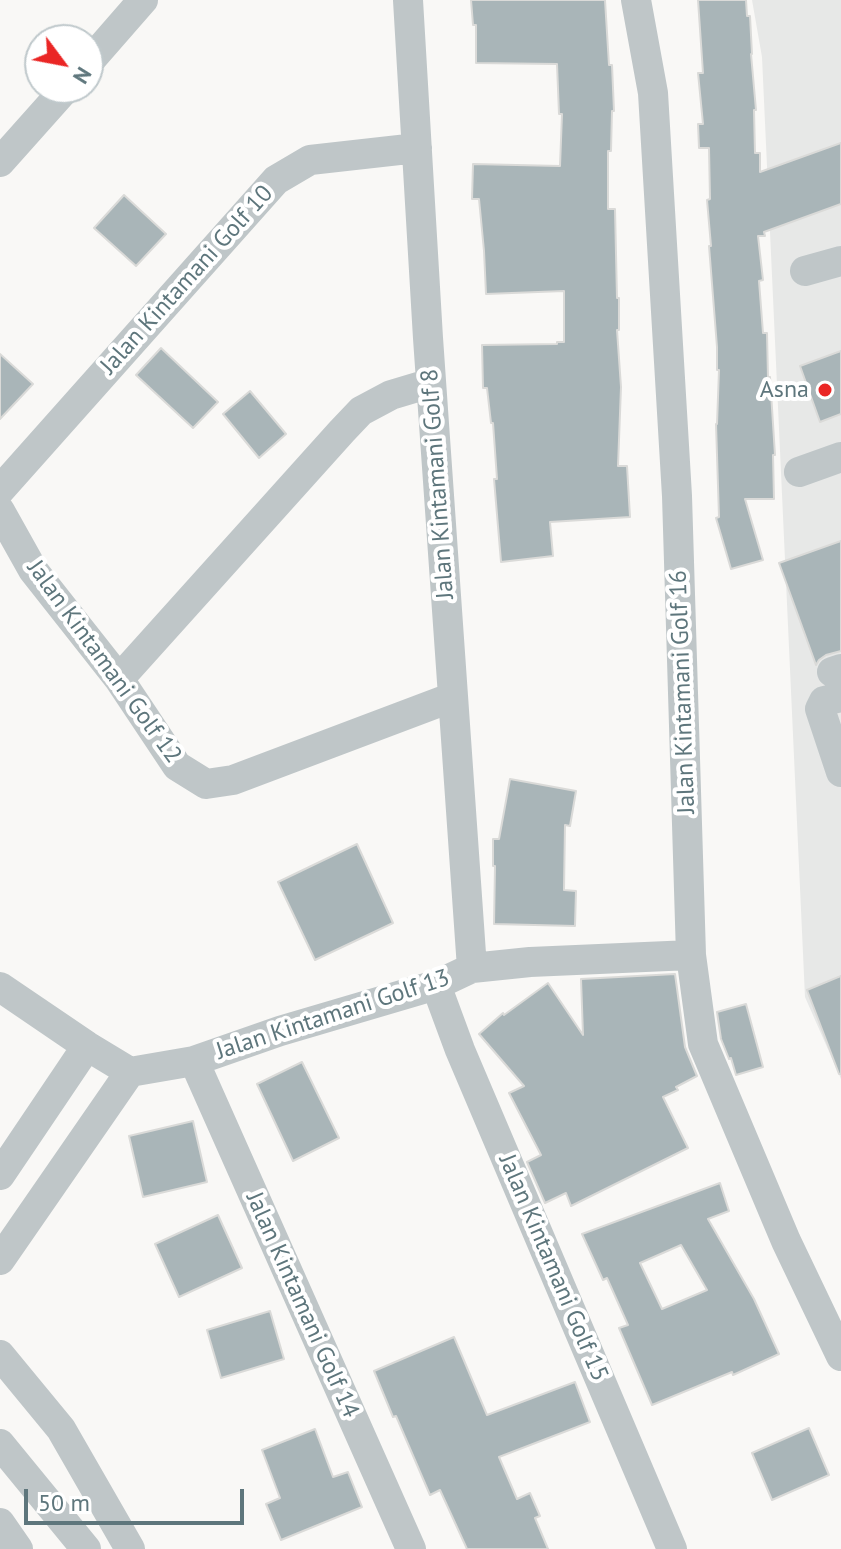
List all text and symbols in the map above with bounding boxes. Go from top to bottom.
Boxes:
north arrow [24,24,104,104]
text: N [67,62,98,89]
street label: Jalan Kintamani Golf 10 [95,180,279,380]
street label: Jalan Kintamani Golf 8 [416,368,460,600]
place label: Asna [760,376,809,404]
marker: Asna [816,381,834,399]
street label: Jalan Kintamani Golf 12 [21,555,187,769]
street label: Jalan Kintamani Golf 16 [664,570,702,814]
street label: Jalan Kintamani Golf 13 [213,964,453,1066]
street label: Jalan Kintamani Golf 15 [492,1150,614,1386]
street label: Jalan Kintamani Golf 14 [239,1188,365,1422]
scale bar [28,1473,248,1523]
text: 50 m [38,1487,90,1518]

